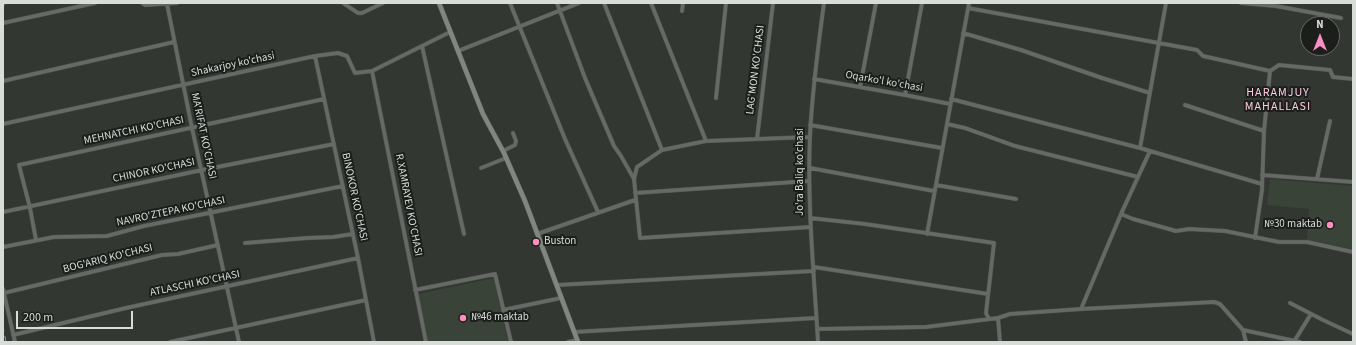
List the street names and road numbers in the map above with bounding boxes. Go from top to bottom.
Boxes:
street label: LAG'MON KO'CHASI [744,25,768,115]
street label: Shakarjoy ko'chasi [190,50,276,80]
street label: Oqarko'l ko'chasi [844,69,924,95]
street label: MA'RIFAT KO'CHASI [187,92,219,180]
street label: MEHNATCHI KO'CHASI [83,114,185,148]
street label: Jo'ra Baliq ko'chasi [794,128,808,216]
street label: BINOKOR KO'CHASI [338,152,370,242]
street label: R.XAMRAYEV KO'CHASI [392,153,424,257]
street label: CHINOR KO'CHASI [112,156,196,186]
street label: NAVRO'ZTEPA KO'CHASI [115,194,227,230]
street label: BOG'ARIQ KO'CHASI [62,242,154,276]
street label: ATLASCHI KO'CHASI [149,268,241,300]

